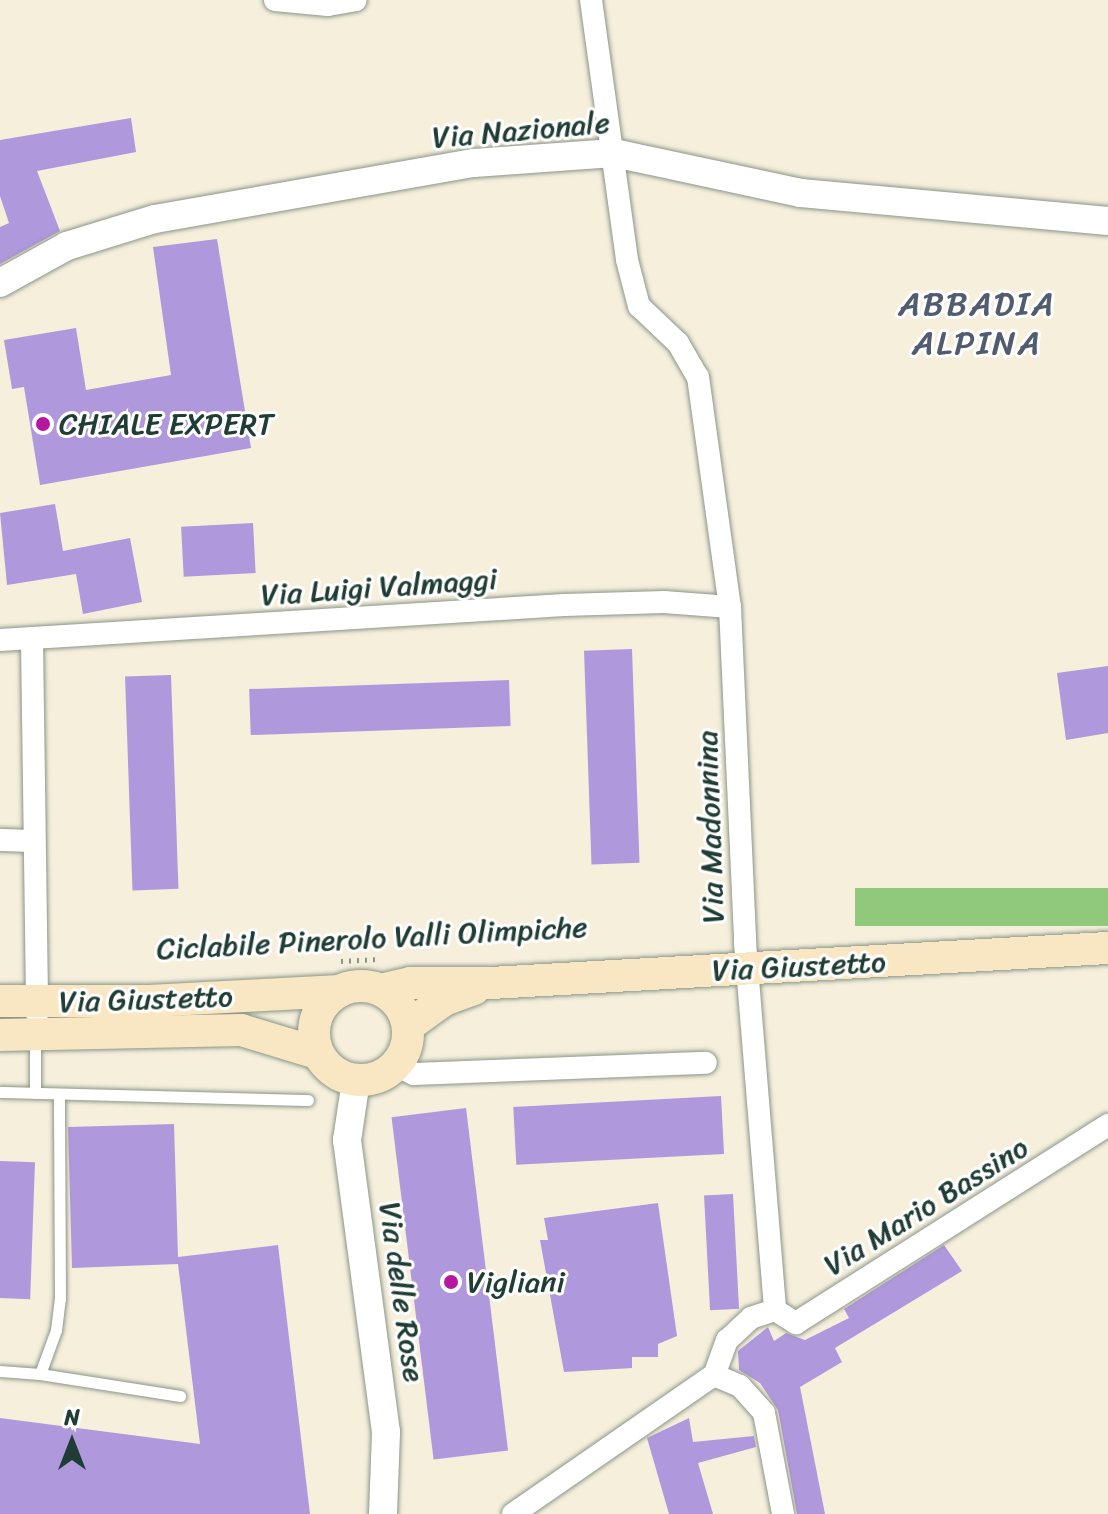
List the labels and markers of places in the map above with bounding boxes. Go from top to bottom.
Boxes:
place label: CHIALE EXPERT [59,406,274,442]
marker: CHIALE EXPERT [34,415,52,433]
place label: Vigliani [467,1264,565,1300]
marker: Vigliani [442,1273,460,1291]

